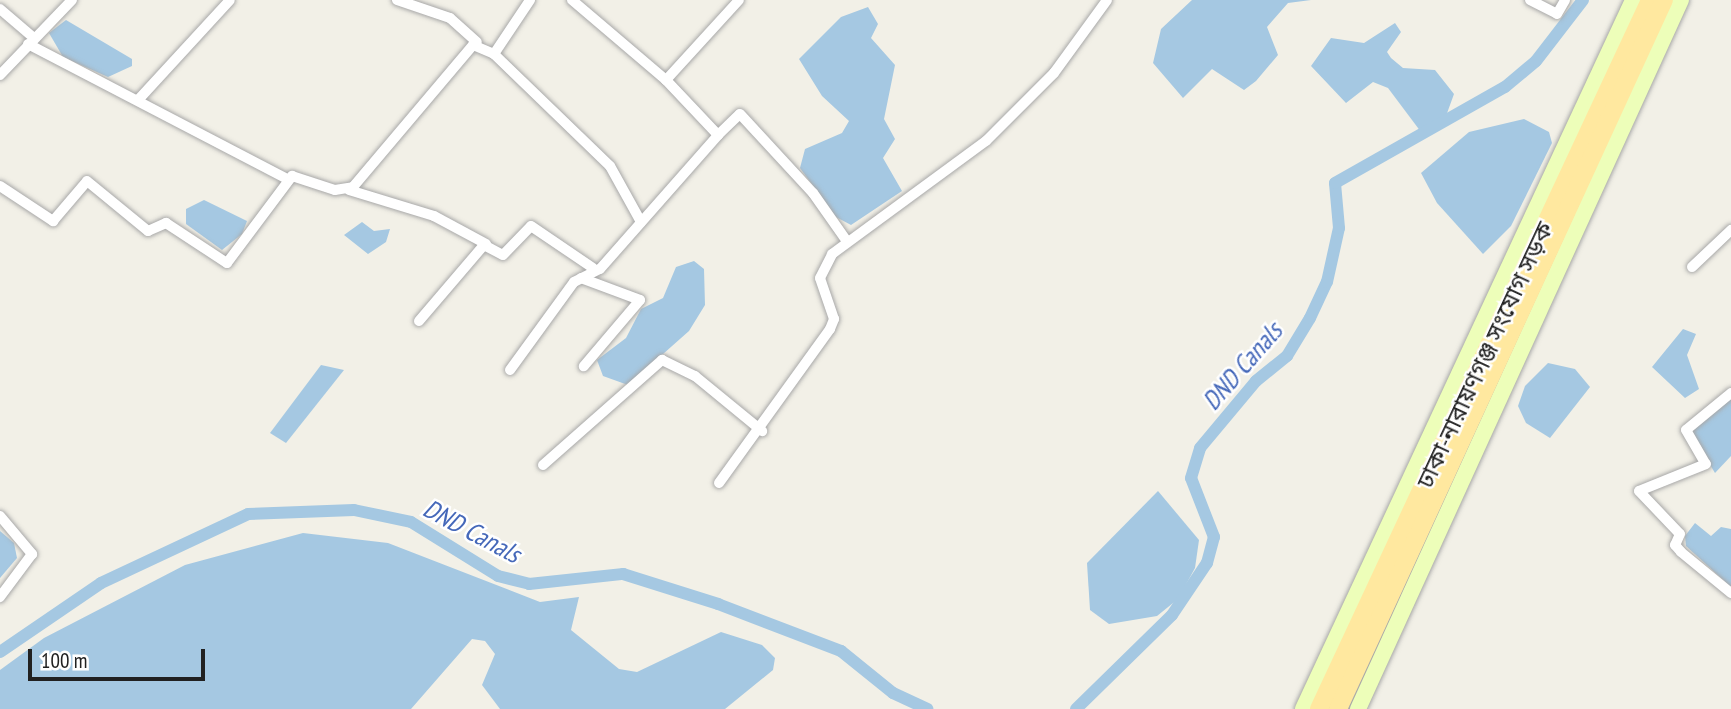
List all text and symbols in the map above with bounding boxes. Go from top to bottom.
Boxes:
street label: ঢাকা-নারায়ণগঞ্জ সংযোগ সড়ক [1411,217,1559,493]
water label: DND Canals [1196,316,1288,416]
water label: DND Canals [418,492,526,570]
scale bar [32,636,208,680]
text: 100 m [41,647,87,674]

